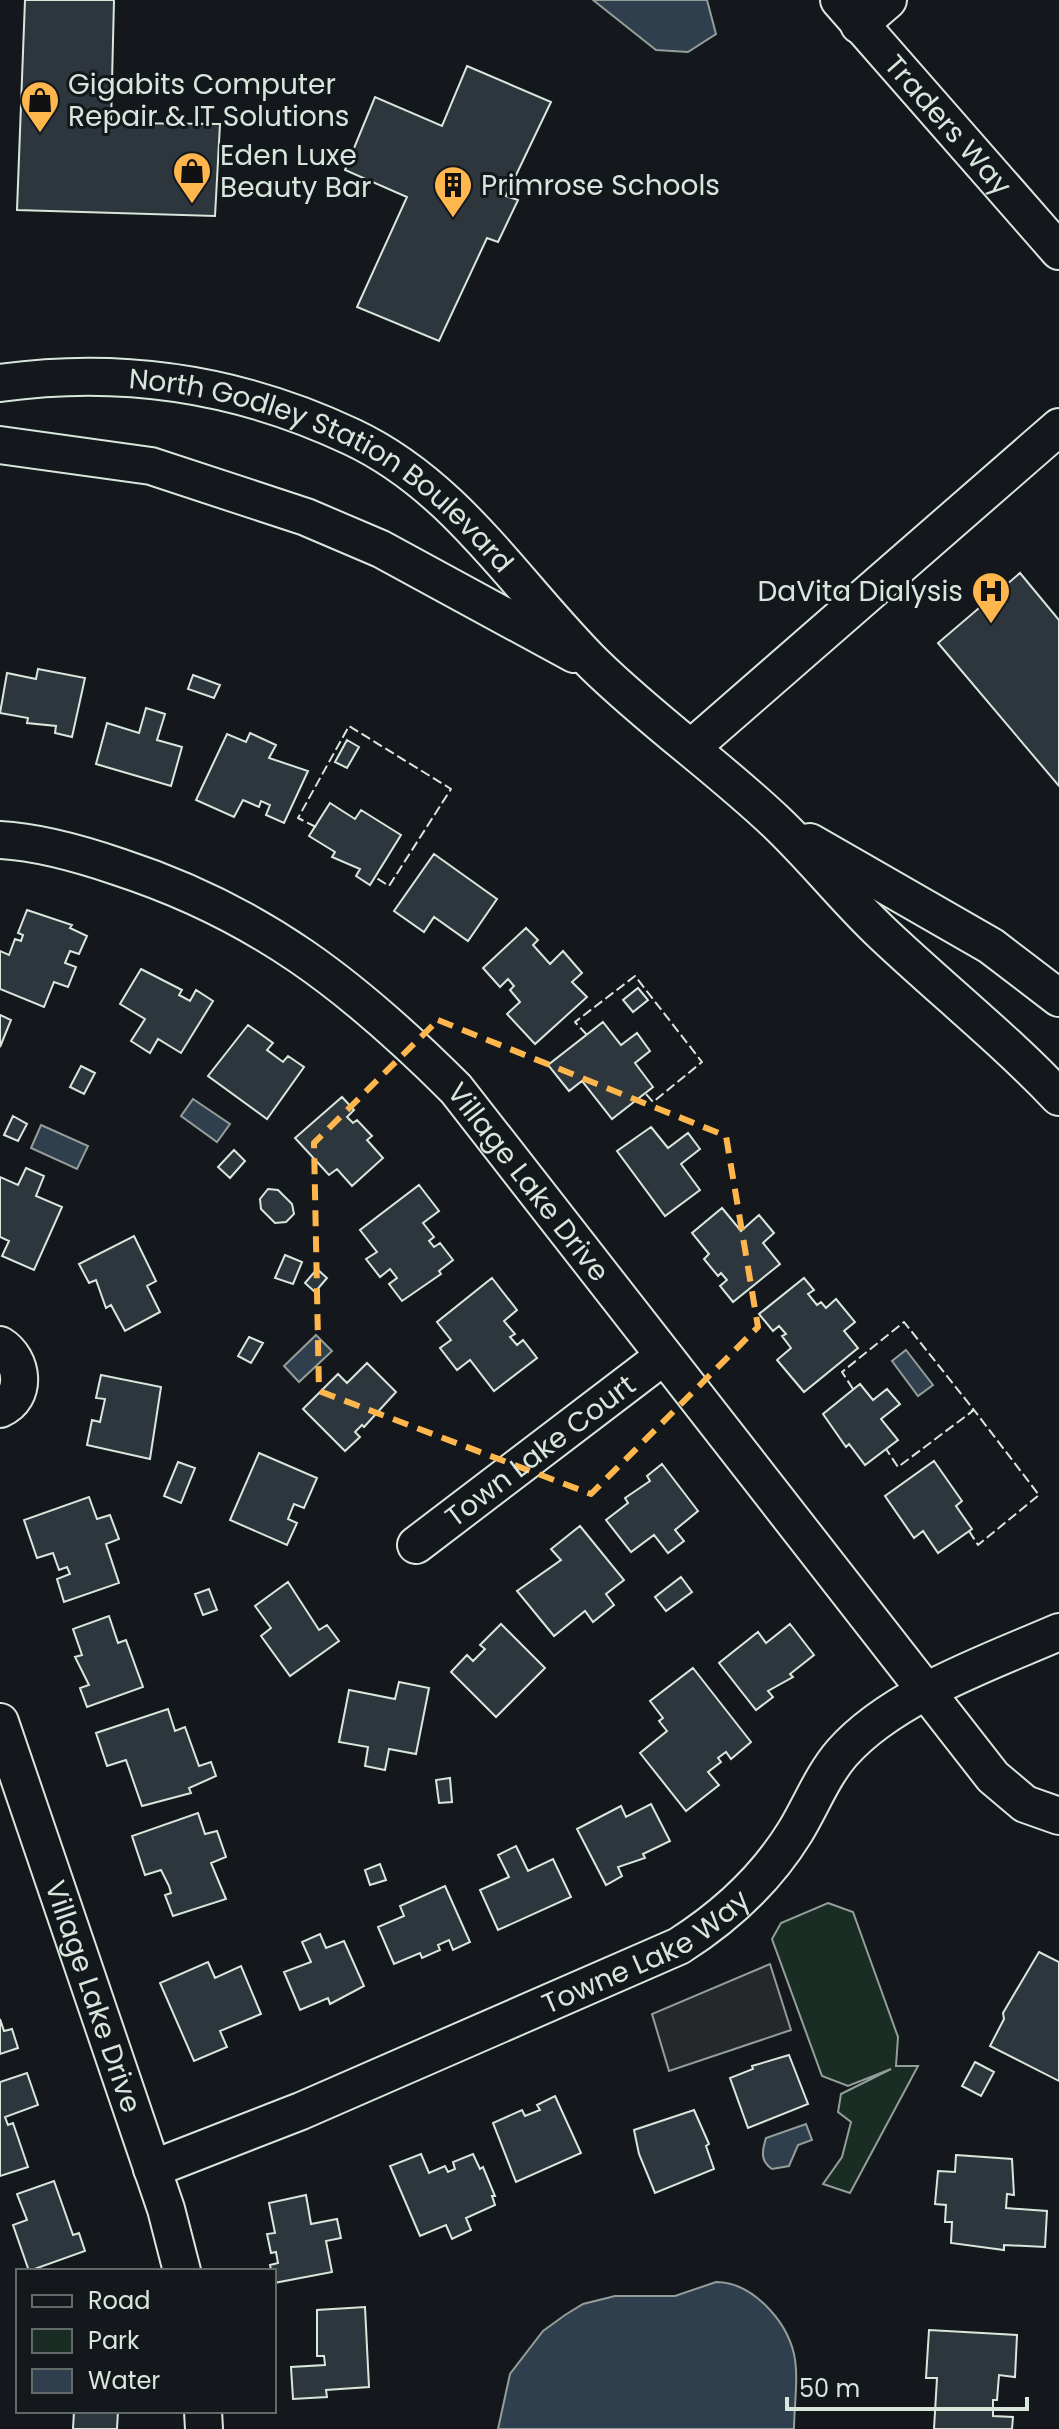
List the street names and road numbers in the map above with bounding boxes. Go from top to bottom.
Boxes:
street label: Traders Way [876,46,1021,204]
street label: North Godley Station Boulevard [127,359,523,581]
street label: Village Lake Drive [438,1074,619,1290]
street label: Town Lake Court [437,1365,643,1536]
street label: Village Lake Drive [36,1875,151,2118]
street label: Towne Lake Way [536,1880,758,2023]

